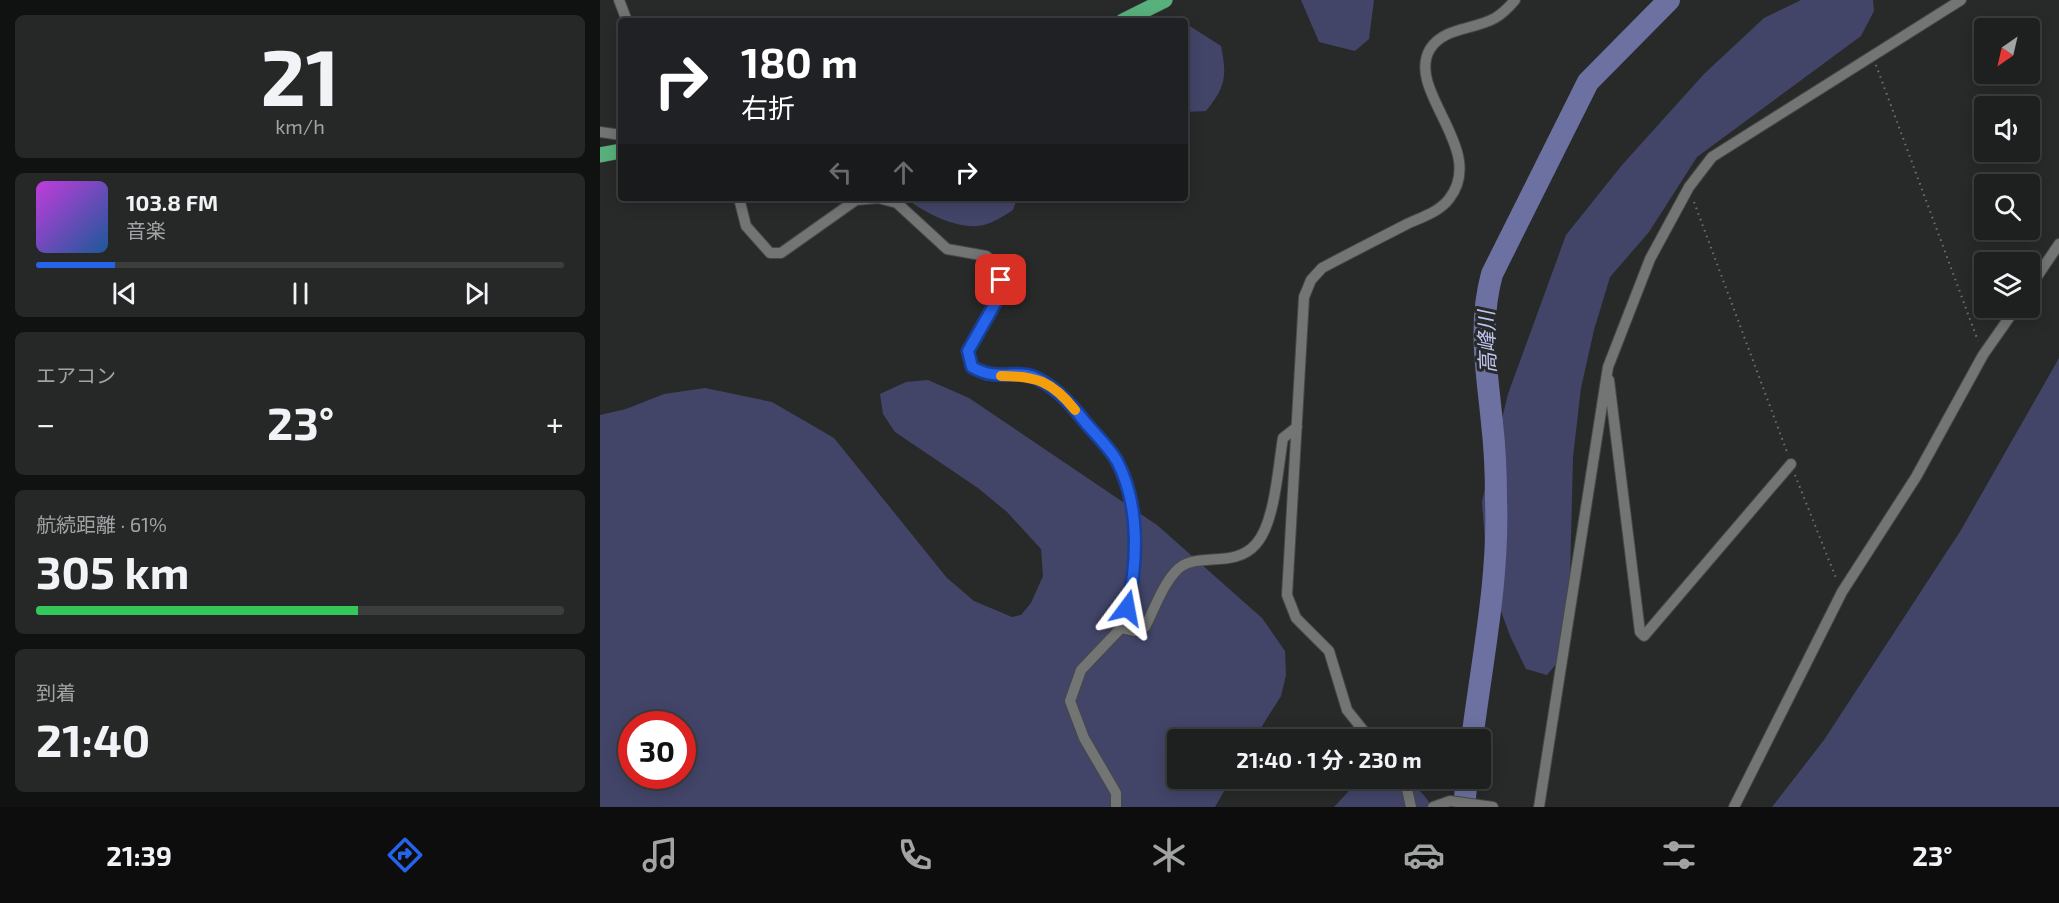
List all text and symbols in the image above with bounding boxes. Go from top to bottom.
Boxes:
north arrow [1974,18,2040,84]
map controls [1974,18,2040,318]
text: 21 [260,28,340,122]
text: 180 m [741,36,858,86]
icon: right [642,42,720,120]
text: 右折 [741,91,795,123]
button: sound [1974,96,2040,162]
text: km/h [275,114,325,138]
icon: left [824,156,857,189]
icon: ahead [887,156,920,189]
icon: right [950,156,983,189]
button: search [1974,174,2040,240]
text: 103.8 FM [126,189,218,215]
text: 音楽 [126,218,166,242]
button: layers [1974,252,2040,318]
pin [975,254,1026,305]
icon: arrive [984,263,1017,296]
icon: previous [108,277,141,310]
icon: pause [284,277,317,310]
icon: next [460,277,493,310]
water label: 高峰川 [1472,308,1500,374]
text: エアコン [36,363,116,387]
text: 23° [267,395,334,449]
text: − [36,403,55,443]
text: + [546,403,564,443]
text: 航続距離 · 61% [36,512,167,536]
text: 305 km [36,544,189,598]
position arrow [1095,576,1159,640]
text: 到着 [36,680,76,704]
speed limit sign: 30 [618,711,696,789]
text: 21:40 [36,712,150,766]
text: 21:40 · 1 分 · 230 m [1236,746,1422,772]
icon: directions [384,834,426,876]
icon: music [639,834,681,876]
icon: phone [894,834,936,876]
icon: climate [1148,834,1190,876]
icon: car [1403,834,1445,876]
icon: filters [1658,834,1700,876]
text: 21:39 [106,839,172,871]
text: 23° [1912,839,1953,871]

